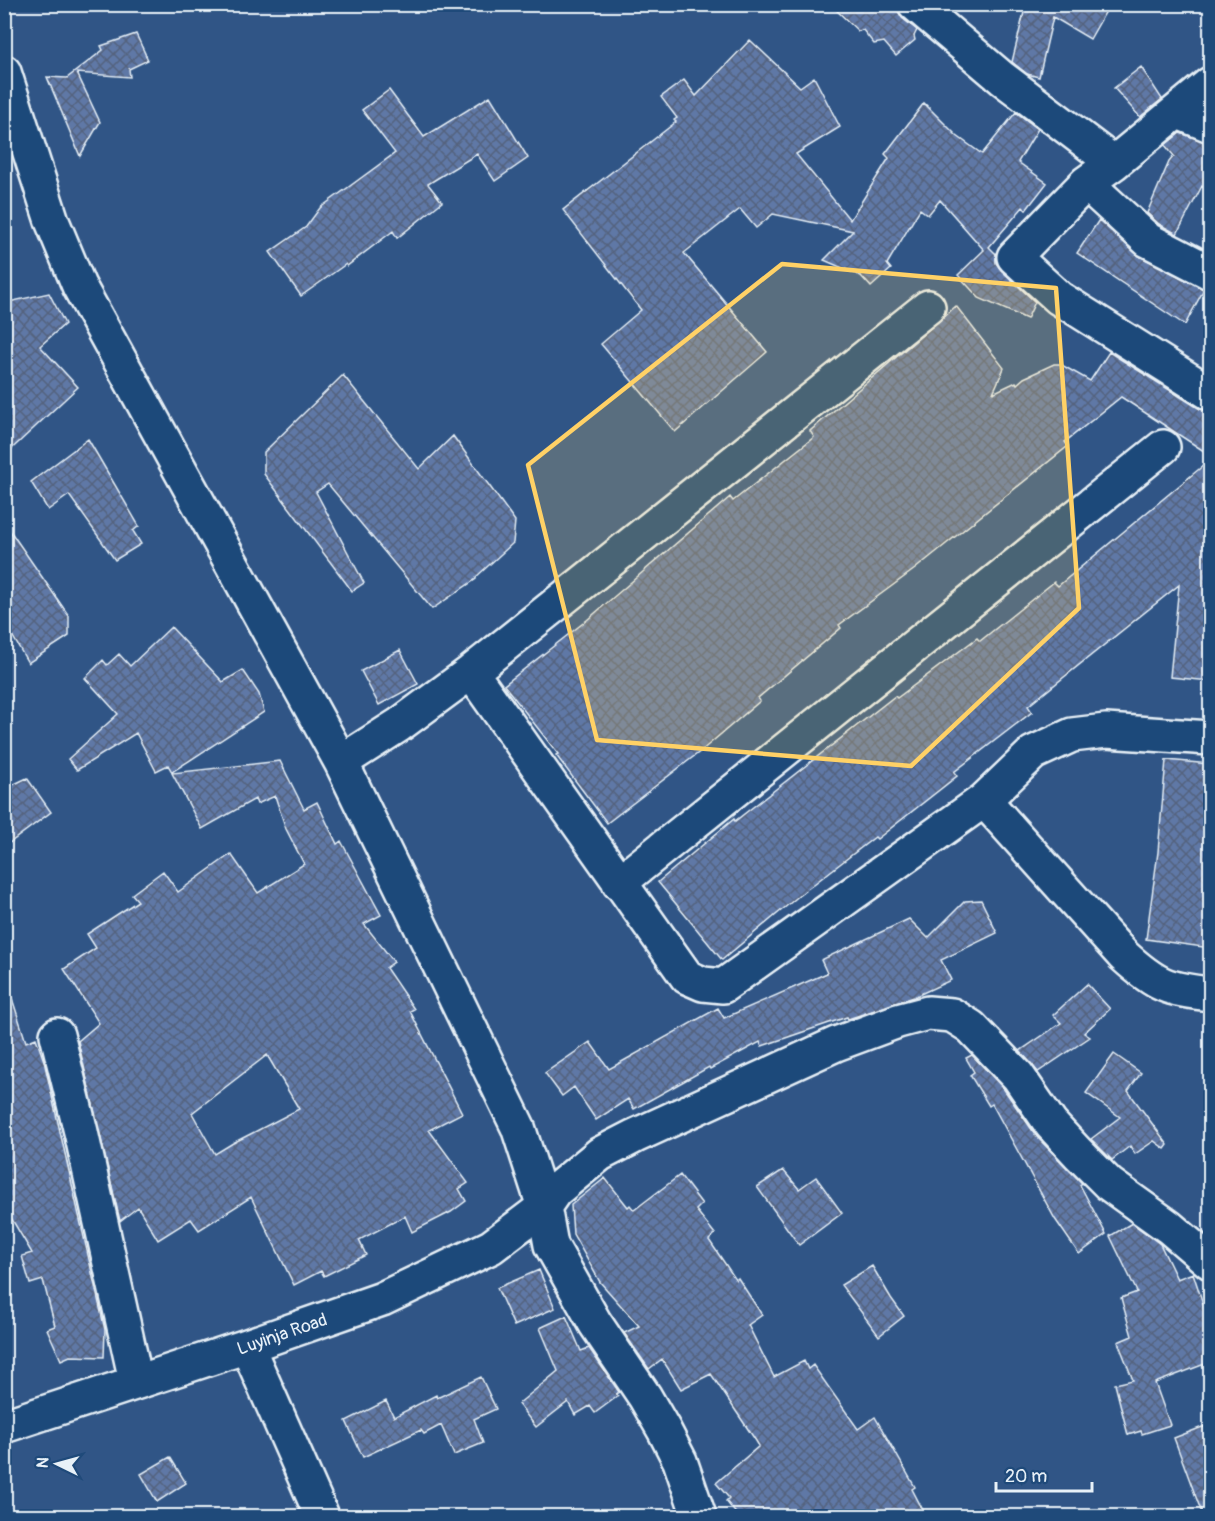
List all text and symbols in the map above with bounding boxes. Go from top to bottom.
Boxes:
street label: Luyinja Road [234,1308,330,1361]
north arrow [27,1434,87,1494]
scale bar [996,1455,1092,1493]
text: N [33,1456,54,1469]
text: 20 m [1005,1465,1047,1488]

